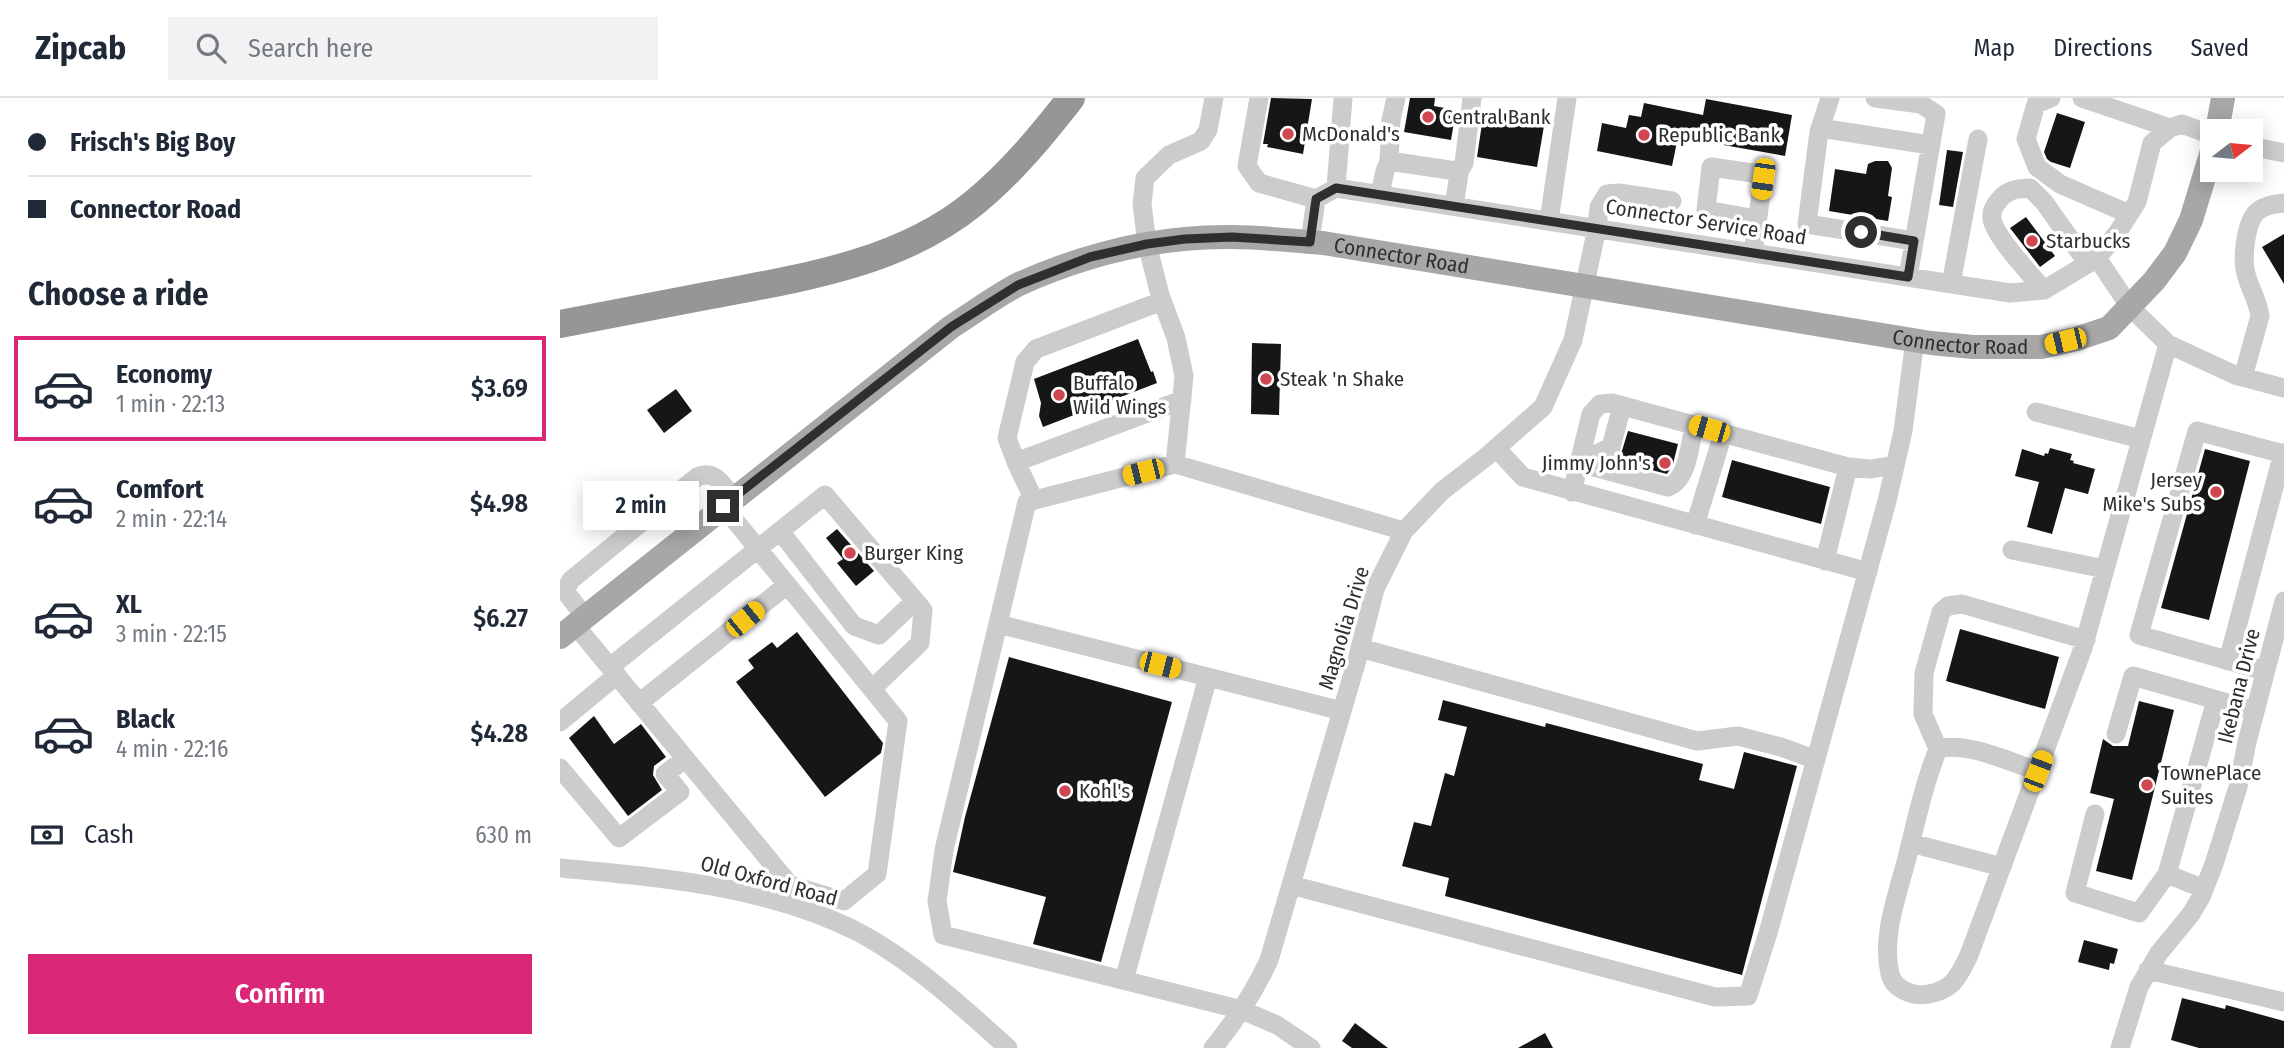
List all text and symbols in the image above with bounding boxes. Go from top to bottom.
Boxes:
search box [168,17,658,80]
text: Zipcab [35,28,126,68]
icon: search [192,29,230,67]
text: Search here [248,33,373,64]
text: Map [1974,34,2015,62]
text: Directions [2053,34,2152,62]
text: Saved [2190,34,2249,62]
place label: Central Bank [1442,104,1551,130]
marker: Central Bank [1420,109,1436,125]
north arrow [2200,119,2263,182]
map controls [2200,119,2263,182]
place label: McDonald's [1302,121,1400,147]
place label: Republic Bank [1658,122,1780,148]
marker: McDonald's [1280,126,1296,142]
text: Frisch's Big Boy [70,127,235,158]
marker: Republic Bank [1636,127,1652,143]
car [1750,157,1777,201]
street label: Connector Service Road [1604,193,1808,251]
text: Connector Road [70,194,241,225]
route start [1845,216,1877,248]
place label: Starbucks [2046,228,2131,254]
street label: Connector Road [1332,232,1471,280]
marker: Starbucks [2024,233,2040,249]
text: Choose a ride [28,275,209,313]
street label: Connector Road [1891,324,2028,360]
car [2043,326,2088,356]
icon: car [32,357,95,420]
text: Economy [116,359,212,390]
place label: Steak 'n Shake [1280,366,1404,392]
place label: Buffalo Wild Wings [1073,370,1166,420]
marker: Steak 'n Shake [1258,371,1274,387]
text: $3.69 [471,373,528,404]
marker: Buffalo Wild Wings [1051,387,1067,403]
text: 1 min · 22:13 [116,390,225,418]
car [1686,413,1733,445]
place label: Jimmy John's [1542,450,1651,476]
marker: Jimmy John's [1657,455,1673,471]
car [1121,457,1166,487]
place label: Jersey Mike's Subs [2103,467,2203,517]
icon: car [32,472,95,535]
text: Comfort [116,474,204,505]
callout: 2 min [583,482,698,530]
marker: Jersey Mike's Subs [2208,484,2224,500]
text: $4.98 [470,488,528,519]
route end [707,490,739,522]
text: 2 min [615,491,667,519]
text: 2 min · 22:14 [116,505,227,533]
place label: Burger King [864,540,963,566]
marker: Burger King [842,545,858,561]
street label: Magnolia Drive [1313,563,1375,693]
icon: car [32,587,95,650]
text: XL [116,589,142,620]
car [723,598,768,640]
text: $6.27 [473,603,528,634]
text: 3 min · 22:15 [116,620,227,648]
street label: Ikebana Drive [2212,626,2266,746]
car [1138,650,1183,680]
icon: car [32,702,95,765]
text: Black [116,704,175,735]
text: $4.28 [471,718,528,749]
text: 4 min · 22:16 [116,735,228,763]
car [2021,748,2056,794]
place label: TownePlace Suites [2161,760,2261,810]
marker: TownePlace Suites [2139,777,2155,793]
place label: Kohl's [1079,778,1130,804]
marker: Kohl's [1057,783,1073,799]
icon: cash [28,816,66,854]
text: Cash [84,819,134,850]
text: 630 m [475,821,532,849]
street label: Old Oxford Road [698,850,840,912]
button: Confirm [28,954,532,1034]

